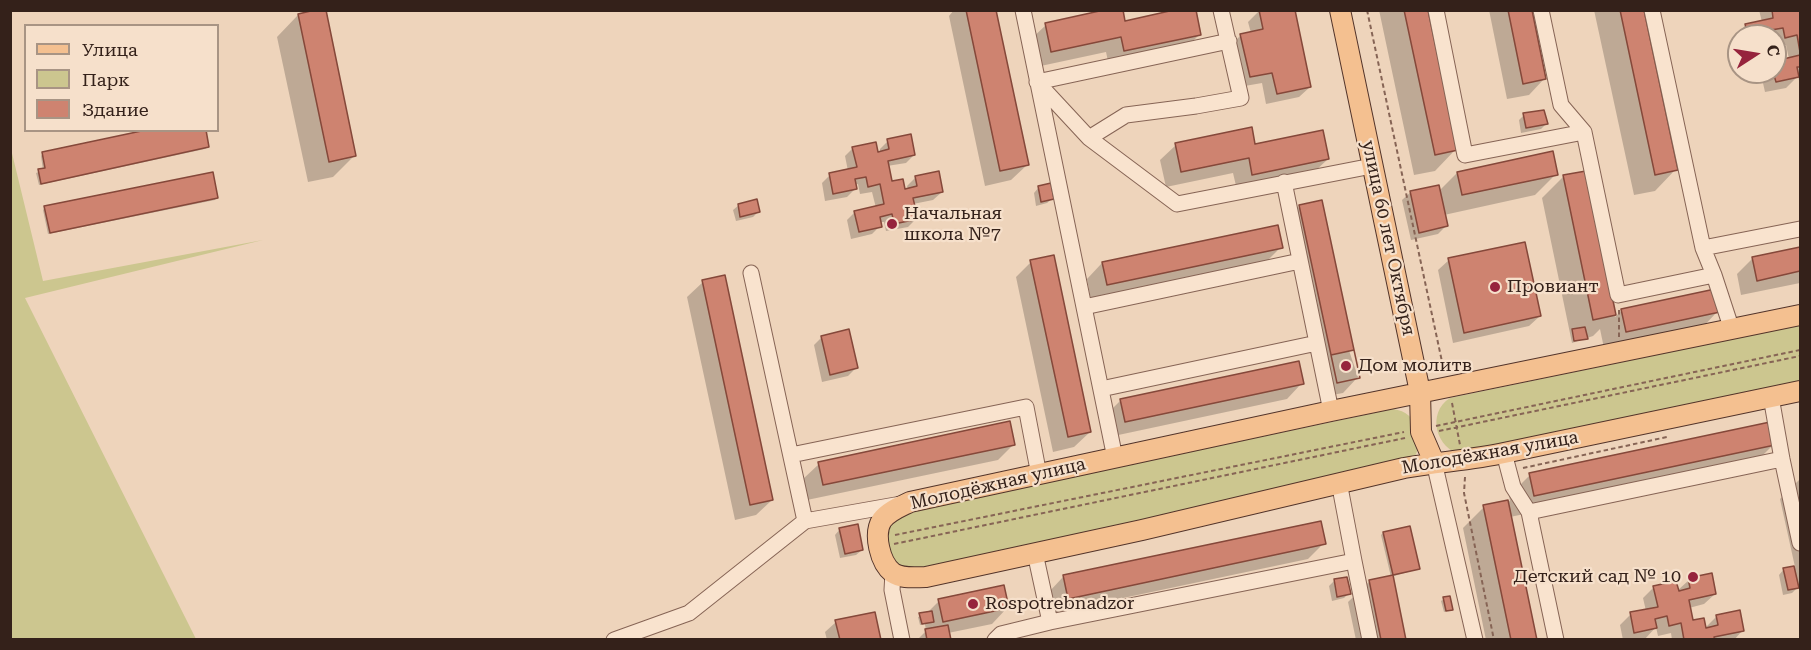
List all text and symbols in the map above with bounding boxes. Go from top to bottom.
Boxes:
legend [24,24,219,132]
north arrow [1727,24,1787,84]
text: Улица [82,39,138,60]
text: С [1763,43,1784,58]
text: Парк [82,69,130,90]
text: Здание [82,99,149,120]
street label: улица 60 лет Октября [1357,138,1419,338]
place label: Начальная школа №7 [904,203,1002,246]
marker: Начальная школа №7 [885,217,899,231]
place label: Провиант [1507,276,1599,298]
marker: Провиант [1488,280,1502,294]
place label: Дом молитв [1358,355,1472,377]
marker: Дом молитв [1339,359,1353,373]
street label: Молодёжная улица [1400,427,1580,479]
street label: Молодёжная улица [908,453,1088,515]
place label: Детский сад № 10 [1513,566,1681,588]
marker: Детский сад № 10 [1686,570,1700,584]
place label: Rospotrebnadzor [985,593,1134,615]
marker: Rospotrebnadzor [966,597,980,611]

